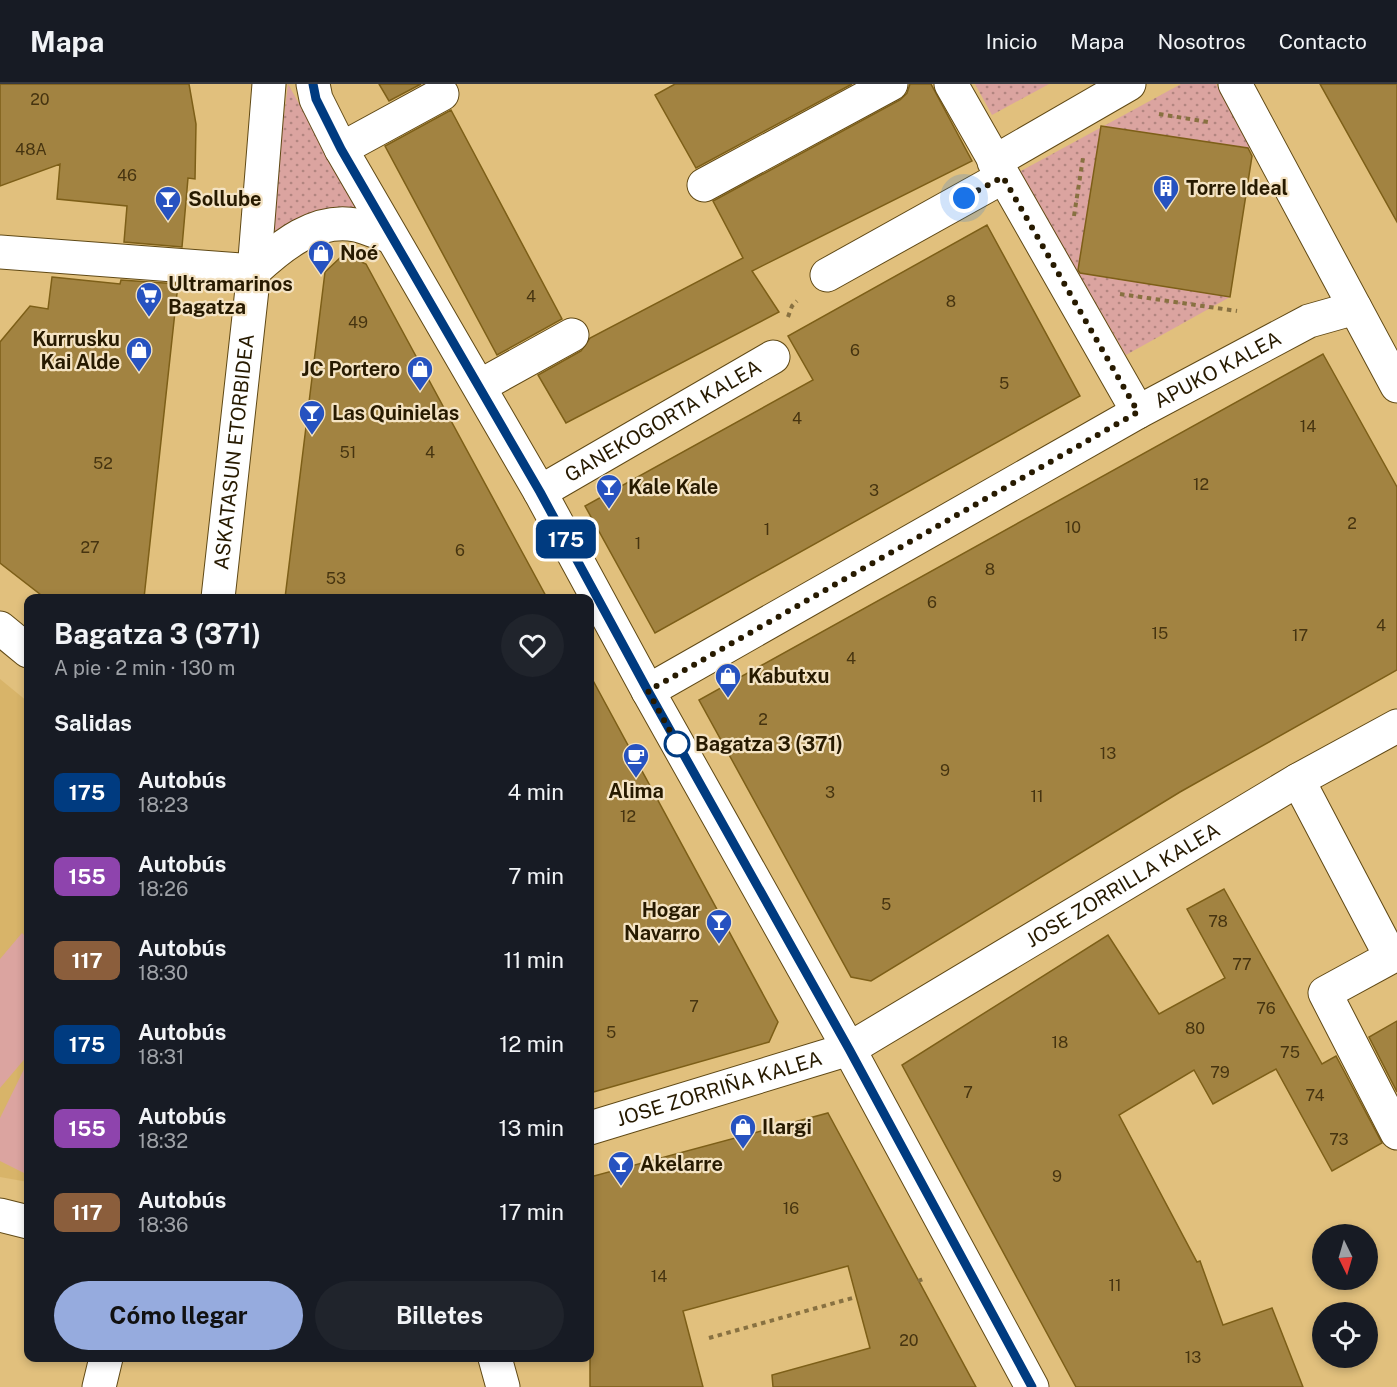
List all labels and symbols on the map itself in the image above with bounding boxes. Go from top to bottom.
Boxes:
house number: 20 [30,90,50,109]
house number: 48A [15,140,47,159]
house number: 46 [117,166,137,185]
building icon: Torre Ideal [1151,173,1181,211]
place label: Torre Ideal [1186,176,1288,200]
your location [949,183,979,213]
bar icon: Sollube [153,184,183,222]
place label: Sollube [188,187,262,211]
shop icon: Noé [306,238,336,276]
place label: Noé [340,241,378,265]
place label: Ultramarinos Bagatza [168,272,293,319]
supermarket icon: Ultramarinos Bagatza [134,280,164,318]
house number: 4 [526,287,536,306]
house number: 8 [946,292,956,311]
house number: 49 [348,313,368,332]
street label: APUKO KALEA [1150,326,1285,413]
place label: Kurrusku Kai Alde [32,327,120,374]
street label: ASKATASUN ETORBIDEA [209,333,259,571]
shop icon: Kurrusku Kai Alde [124,335,154,373]
house number: 6 [850,341,860,360]
shop icon: JC Portero [405,354,435,392]
street label: GANEKOGORTA KALEA [560,355,765,487]
place label: JC Portero [301,357,400,381]
house number: 5 [999,374,1009,393]
bar icon: Las Quinielas [297,398,327,436]
place label: Las Quinielas [332,401,459,425]
house number: 4 [792,409,802,428]
house number: 14 [1300,417,1316,436]
house number: 51 [340,443,356,462]
house number: 4 [425,443,435,462]
house number: 52 [93,454,113,473]
bar icon: Kale Kale [594,472,624,510]
place label: Kale Kale [628,475,718,499]
house number: 12 [1193,475,1209,494]
house number: 3 [869,481,879,500]
house number: 2 [1347,514,1357,533]
house number: 10 [1065,518,1081,537]
line badge: 175 [532,520,600,558]
house number: 1 [764,520,770,539]
house number: 1 [635,534,641,553]
house number: 27 [80,538,100,557]
house number: 6 [455,541,465,560]
house number: 8 [985,560,995,579]
house number: 53 [326,569,346,588]
house number: 6 [927,593,937,612]
house number: 4 [1376,616,1386,635]
house number: 15 [1152,624,1168,643]
house number: 17 [1292,626,1308,645]
house number: 4 [846,649,856,668]
shop icon: Kabutxu [713,661,743,699]
place label: Kabutxu [748,664,829,688]
house number: 2 [758,710,768,729]
marker: Bagatza 3 (371) [664,731,690,757]
place label: Bagatza 3 (371) [695,732,843,756]
cafe icon: Alima [621,741,651,779]
house number: 13 [1100,744,1116,763]
house number: 9 [940,761,950,780]
place label: Alima [608,779,664,803]
house number: 3 [825,783,835,802]
house number: 11 [1030,787,1044,806]
house number: 12 [620,807,636,826]
street label: JOSE ZORRILLA KALEA [1021,818,1224,952]
house number: 5 [881,895,891,914]
place label: Hogar Navarro [624,898,700,945]
bar icon: Hogar Navarro [704,907,734,945]
house number: 78 [1208,912,1228,931]
house number: 77 [1232,955,1252,974]
house number: 7 [689,997,699,1016]
house number: 76 [1256,999,1276,1018]
house number: 80 [1185,1019,1205,1038]
house number: 5 [606,1023,616,1042]
house number: 18 [1052,1033,1068,1052]
house number: 75 [1280,1043,1300,1062]
street label: JOSE ZORRIÑA KALEA [613,1046,825,1131]
house number: 79 [1210,1063,1230,1082]
house number: 7 [963,1083,973,1102]
house number: 74 [1305,1086,1325,1105]
shop icon: Ilargi [728,1112,758,1150]
place label: Ilargi [762,1115,812,1139]
house number: 73 [1329,1130,1349,1149]
bar icon: Akelarre [606,1149,636,1187]
place label: Akelarre [640,1152,723,1176]
house number: 9 [1052,1167,1062,1186]
house number: 16 [783,1199,799,1218]
north arrow [1312,1224,1378,1290]
house number: 14 [651,1267,667,1286]
house number: 11 [1108,1276,1122,1295]
house number: 20 [899,1331,919,1350]
house number: 13 [1185,1348,1201,1367]

